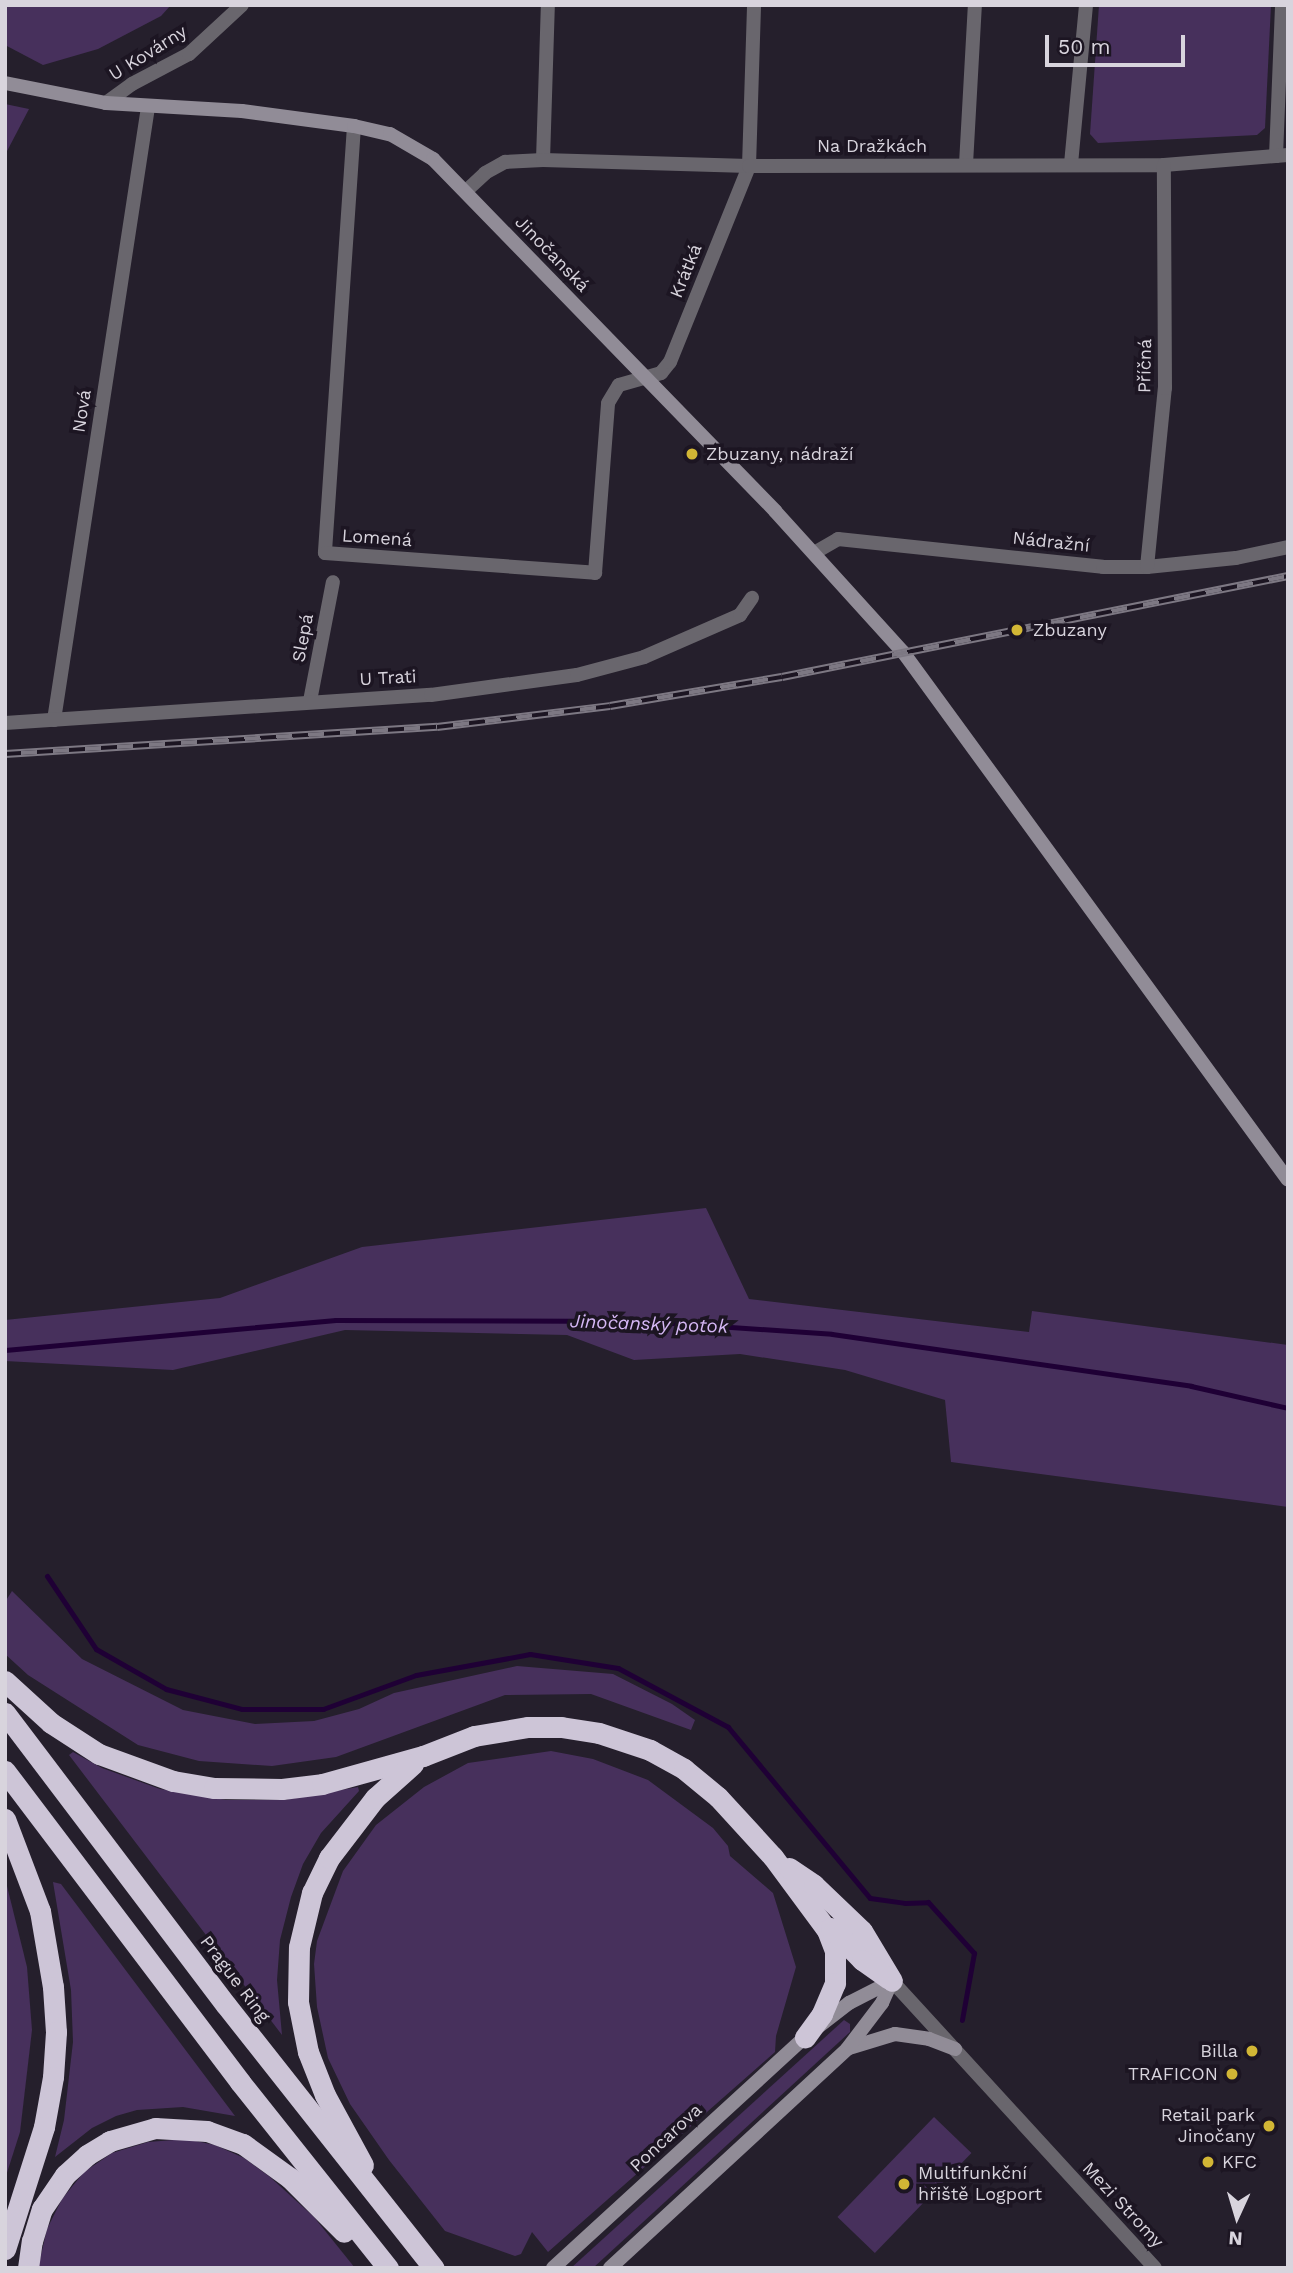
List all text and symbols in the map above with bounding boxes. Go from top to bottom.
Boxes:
street label: U Kovárny [105,21,191,85]
scale bar [1048,21,1188,65]
text: 50 m [1058,34,1110,59]
street label: Na Dražkách [817,135,927,157]
street label: Jinočanská [510,211,594,297]
street label: Krátká [665,241,707,301]
street label: Příčná [1134,339,1156,393]
street label: Nová [68,388,96,434]
place label: Zbuzany, nádraží [706,443,854,465]
marker: Zbuzany, nádraží [684,446,700,462]
street label: Lomená [341,525,413,551]
street label: Nádražní [1011,527,1091,557]
street label: Slepá [288,612,318,664]
place label: Zbuzany [1033,619,1107,641]
marker: Zbuzany [1007,620,1027,640]
street label: U Trati [359,666,417,690]
water label: Jinočanský potok [569,1310,729,1338]
street label: Prague Ring [195,1931,275,2027]
place label: Billa [1200,2040,1238,2062]
marker: Billa [1244,2043,1260,2059]
place label: TRAFICON [1128,2063,1218,2085]
marker: TRAFICON [1224,2066,1240,2082]
street label: Poncarova [626,2099,706,2177]
place label: Retail park Jinočany [1160,2105,1255,2148]
marker: Retail park Jinočany [1261,2118,1277,2134]
place label: KFC [1222,2151,1257,2173]
marker: KFC [1200,2154,1216,2170]
street label: Mezi Stromy [1078,2158,1168,2252]
place label: Multifunkční hřiště Logport [918,2163,1042,2206]
marker: Multifunkční hřiště Logport [896,2176,912,2192]
north arrow [1202,2182,1272,2252]
text: N [1228,2226,1243,2250]

